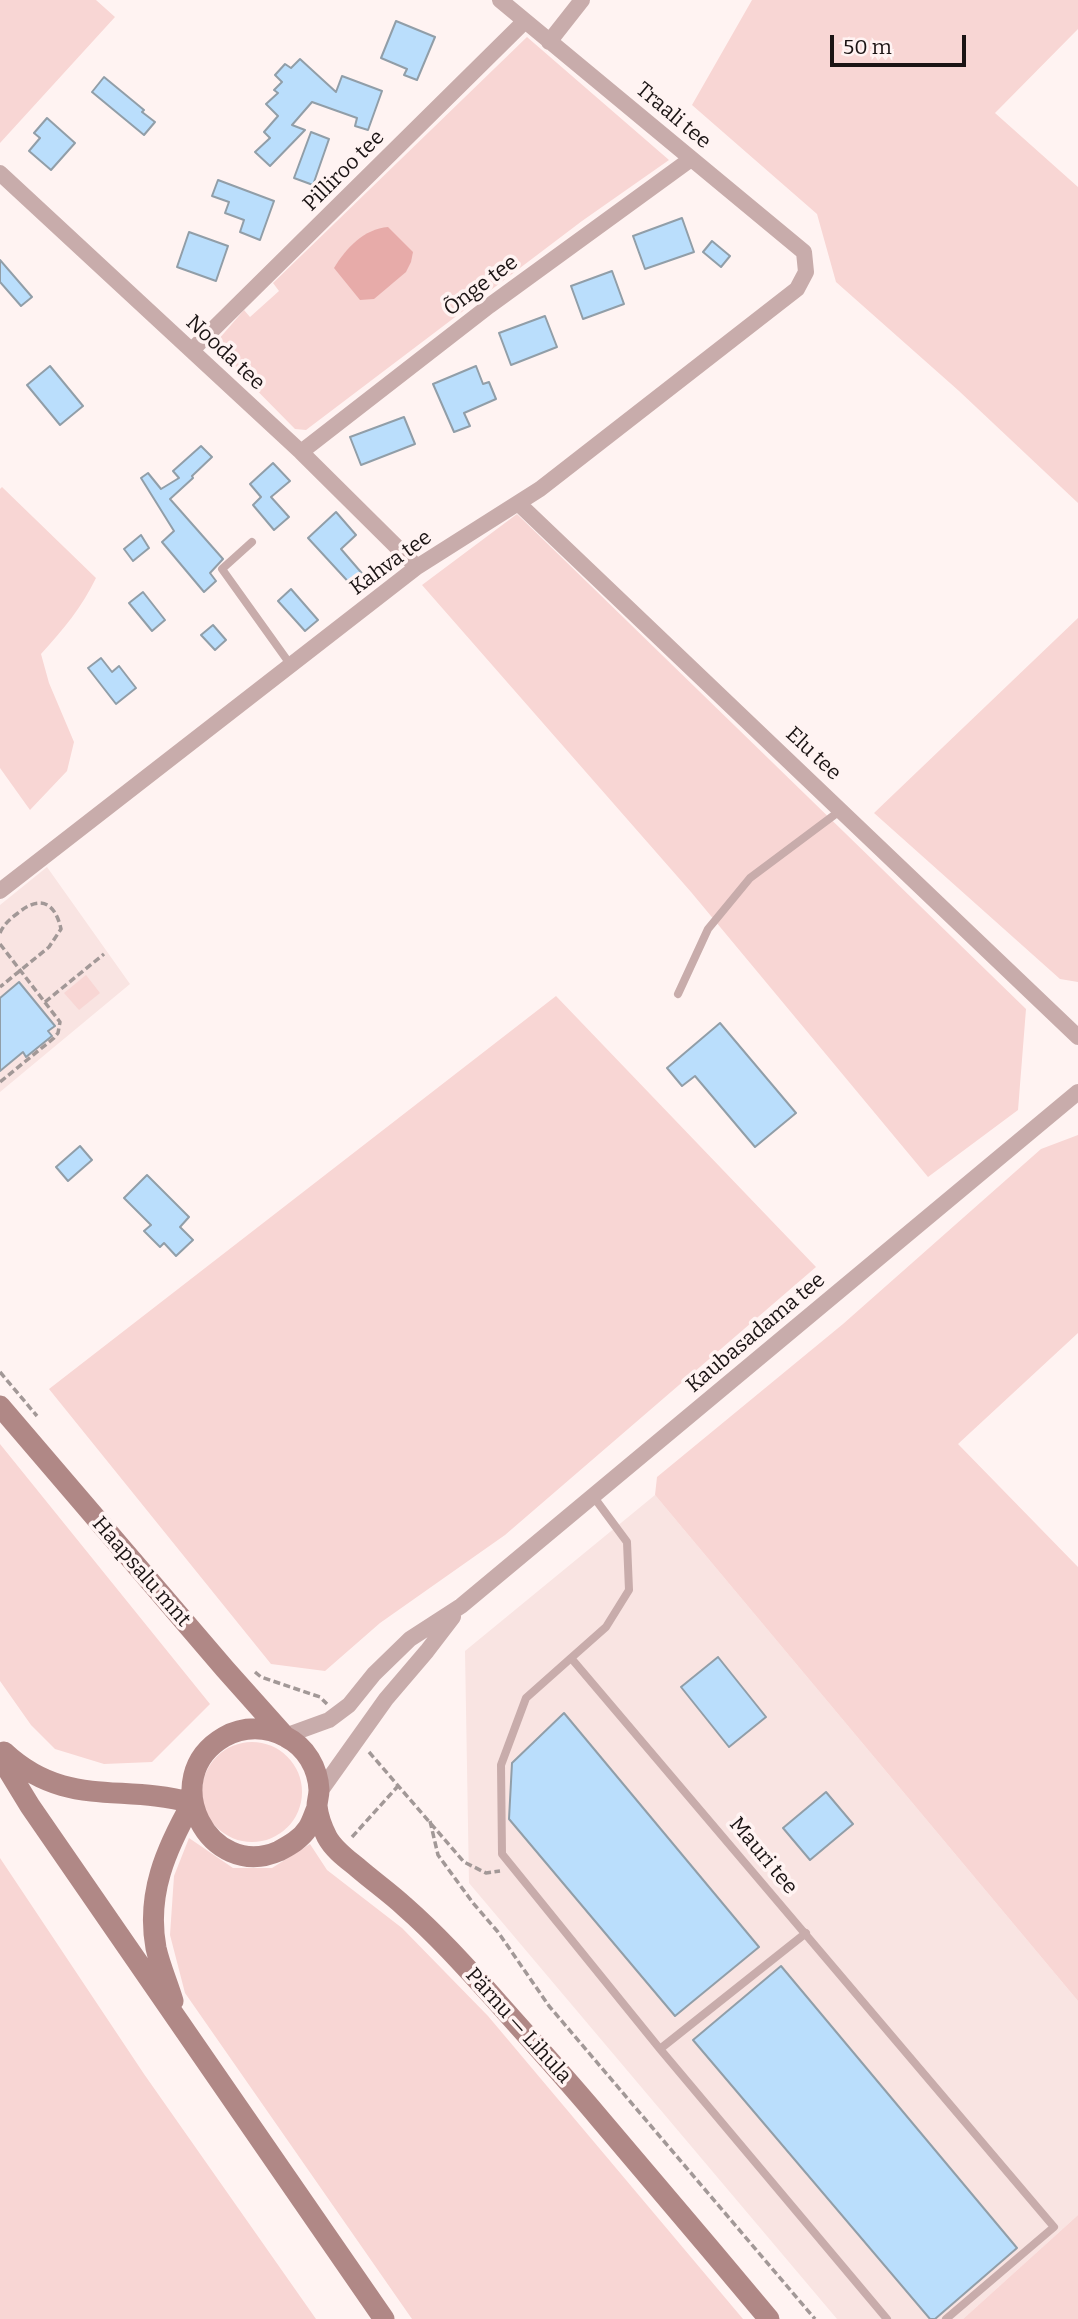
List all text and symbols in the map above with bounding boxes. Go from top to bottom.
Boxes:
scale bar [833,21,970,65]
text: 50 m [843,34,892,60]
street label: Traali tee [630,77,716,155]
street label: Pilliroo tee [298,125,390,217]
street label: Õnge tee [439,250,523,322]
street label: Nooda tee [180,310,270,396]
street label: Kahva tee [345,525,437,601]
street label: Elu tee [780,722,846,786]
street label: Kaubasadama tee [682,1268,830,1398]
street label: Haapsalu mnt [86,1512,196,1632]
street label: Mauri tee [724,1812,802,1900]
street label: Pärnu — Lihula [460,1963,576,2089]

